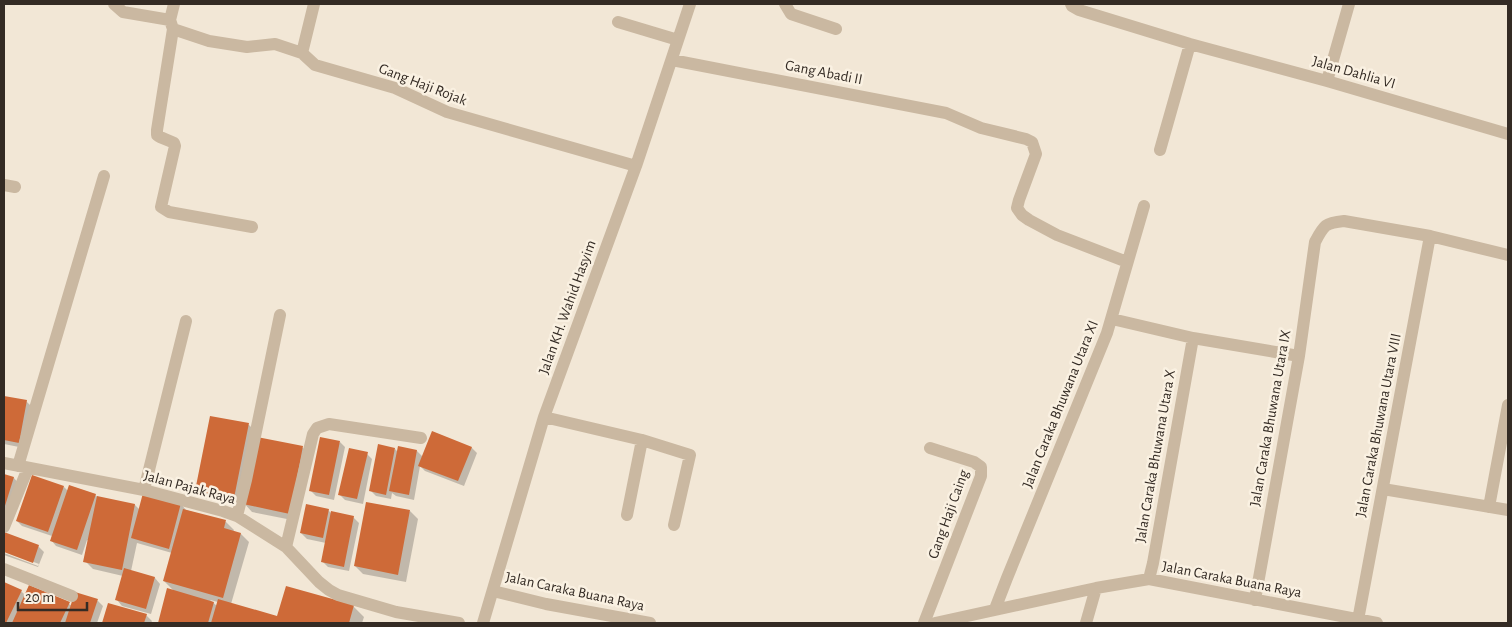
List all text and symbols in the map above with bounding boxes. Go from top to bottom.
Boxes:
street label: Jalan Dahlia VI [1311,53,1397,91]
street label: Gang Abadi II [784,58,864,87]
street label: Gang Haji Rojak [377,61,469,108]
street label: Jalan KH. Wahid Hasyim [536,238,599,376]
street label: Jalan Caraka Bhuwana Utara XI [1020,318,1101,490]
street label: Jalan Caraka Bhuwana Utara IX [1248,328,1293,508]
street label: Jalan Caraka Bhuwana Utara VIII [1353,332,1404,518]
street label: Jalan Caraka Bhuwana Utara X [1133,368,1178,544]
street label: Gang Haji Caing [925,467,972,561]
street label: Jalan Pajak Raya [142,468,237,507]
street label: Jalan Caraka Buana Raya [1161,559,1303,600]
street label: Jalan Caraka Buana Raya [504,569,646,614]
scale bar [18,580,86,612]
text: 20 m [25,590,54,605]

